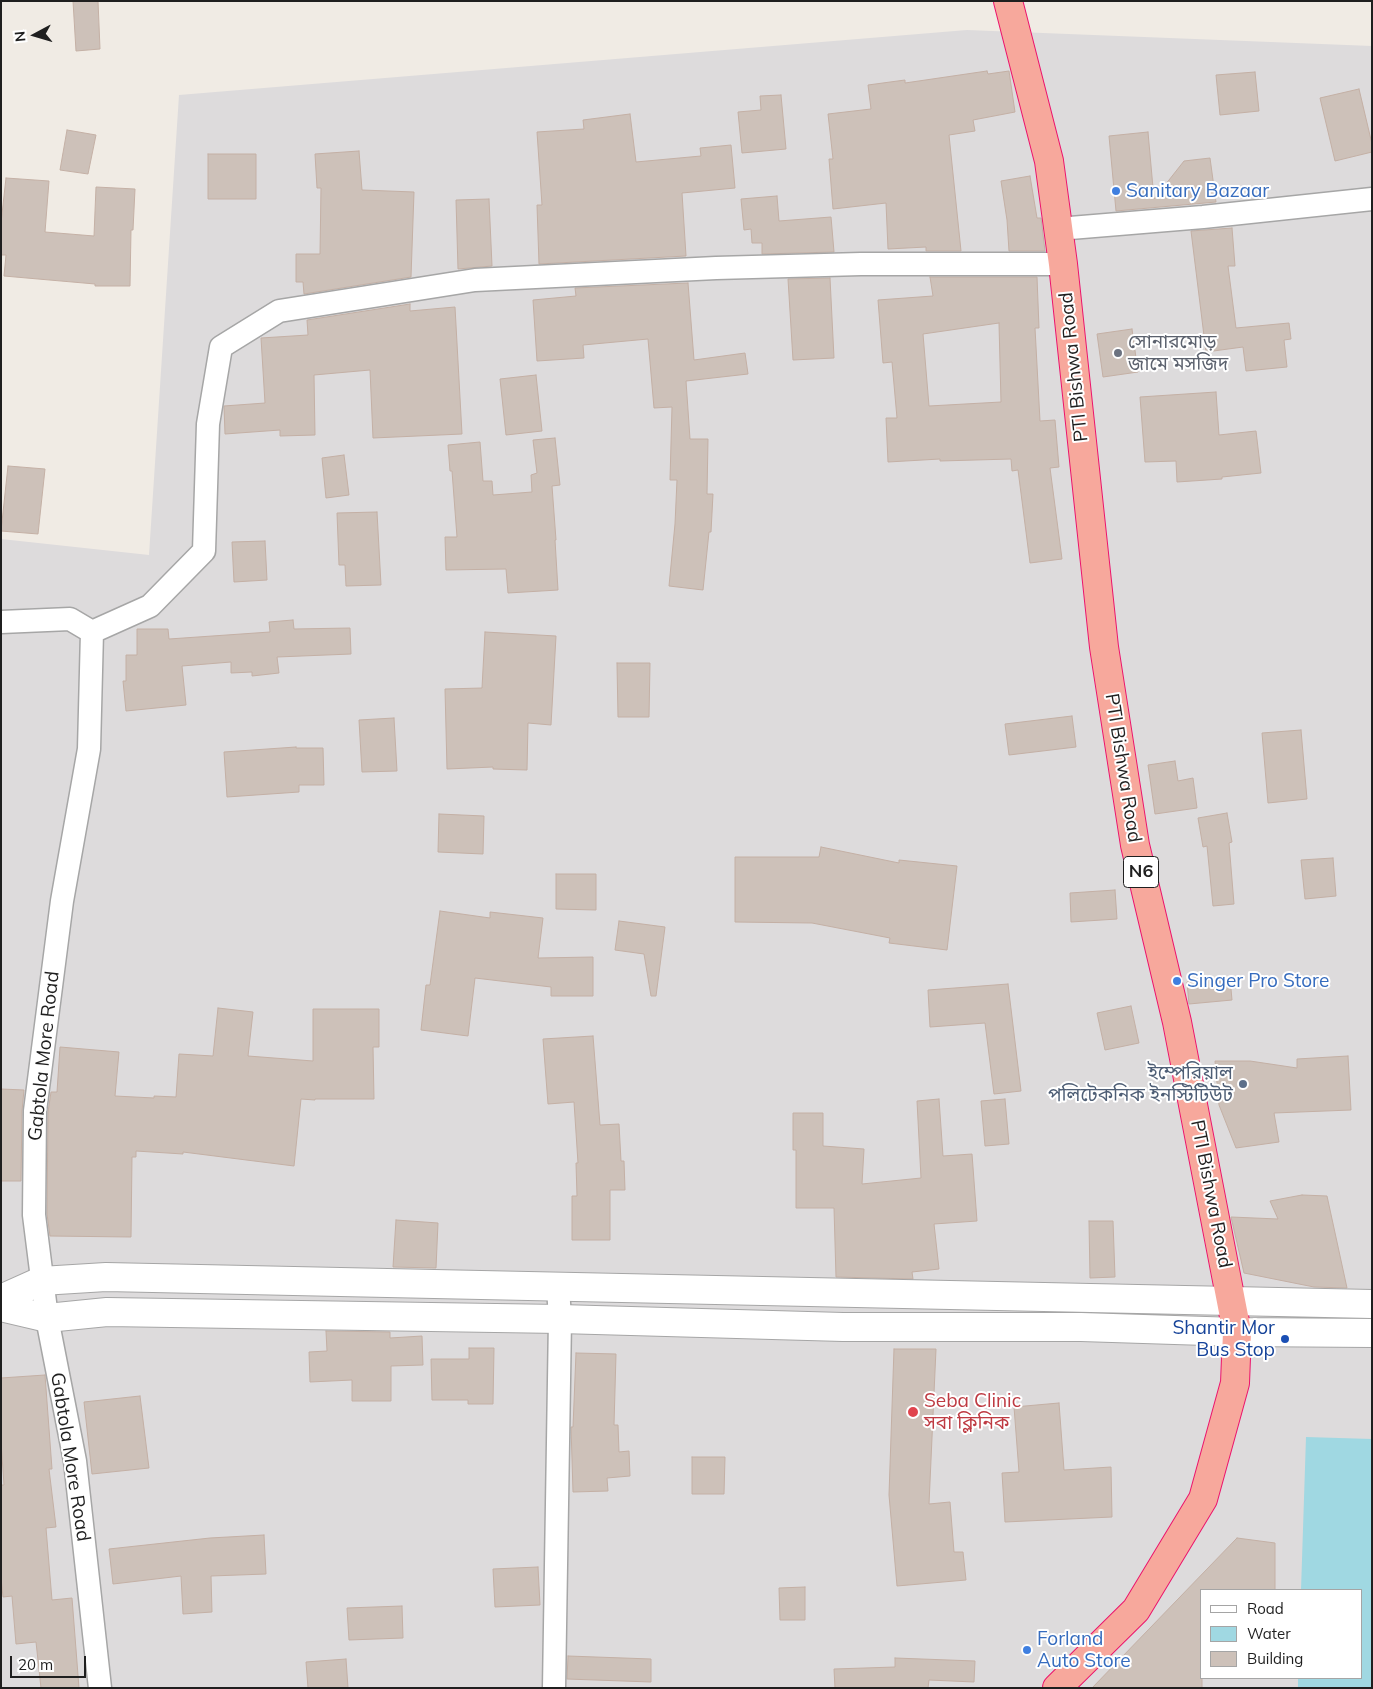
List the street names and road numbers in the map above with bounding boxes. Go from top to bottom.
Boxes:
street label: PTI Bishwa Road [1055,291,1093,443]
street label: PTI Bishwa Road [1100,692,1146,844]
road number: N6 [1124,856,1158,888]
street label: Gabtola More Road [24,970,64,1142]
street label: PTI Bishwa Road [1185,1118,1237,1270]
street label: Gabtola More Road [45,1371,95,1543]

